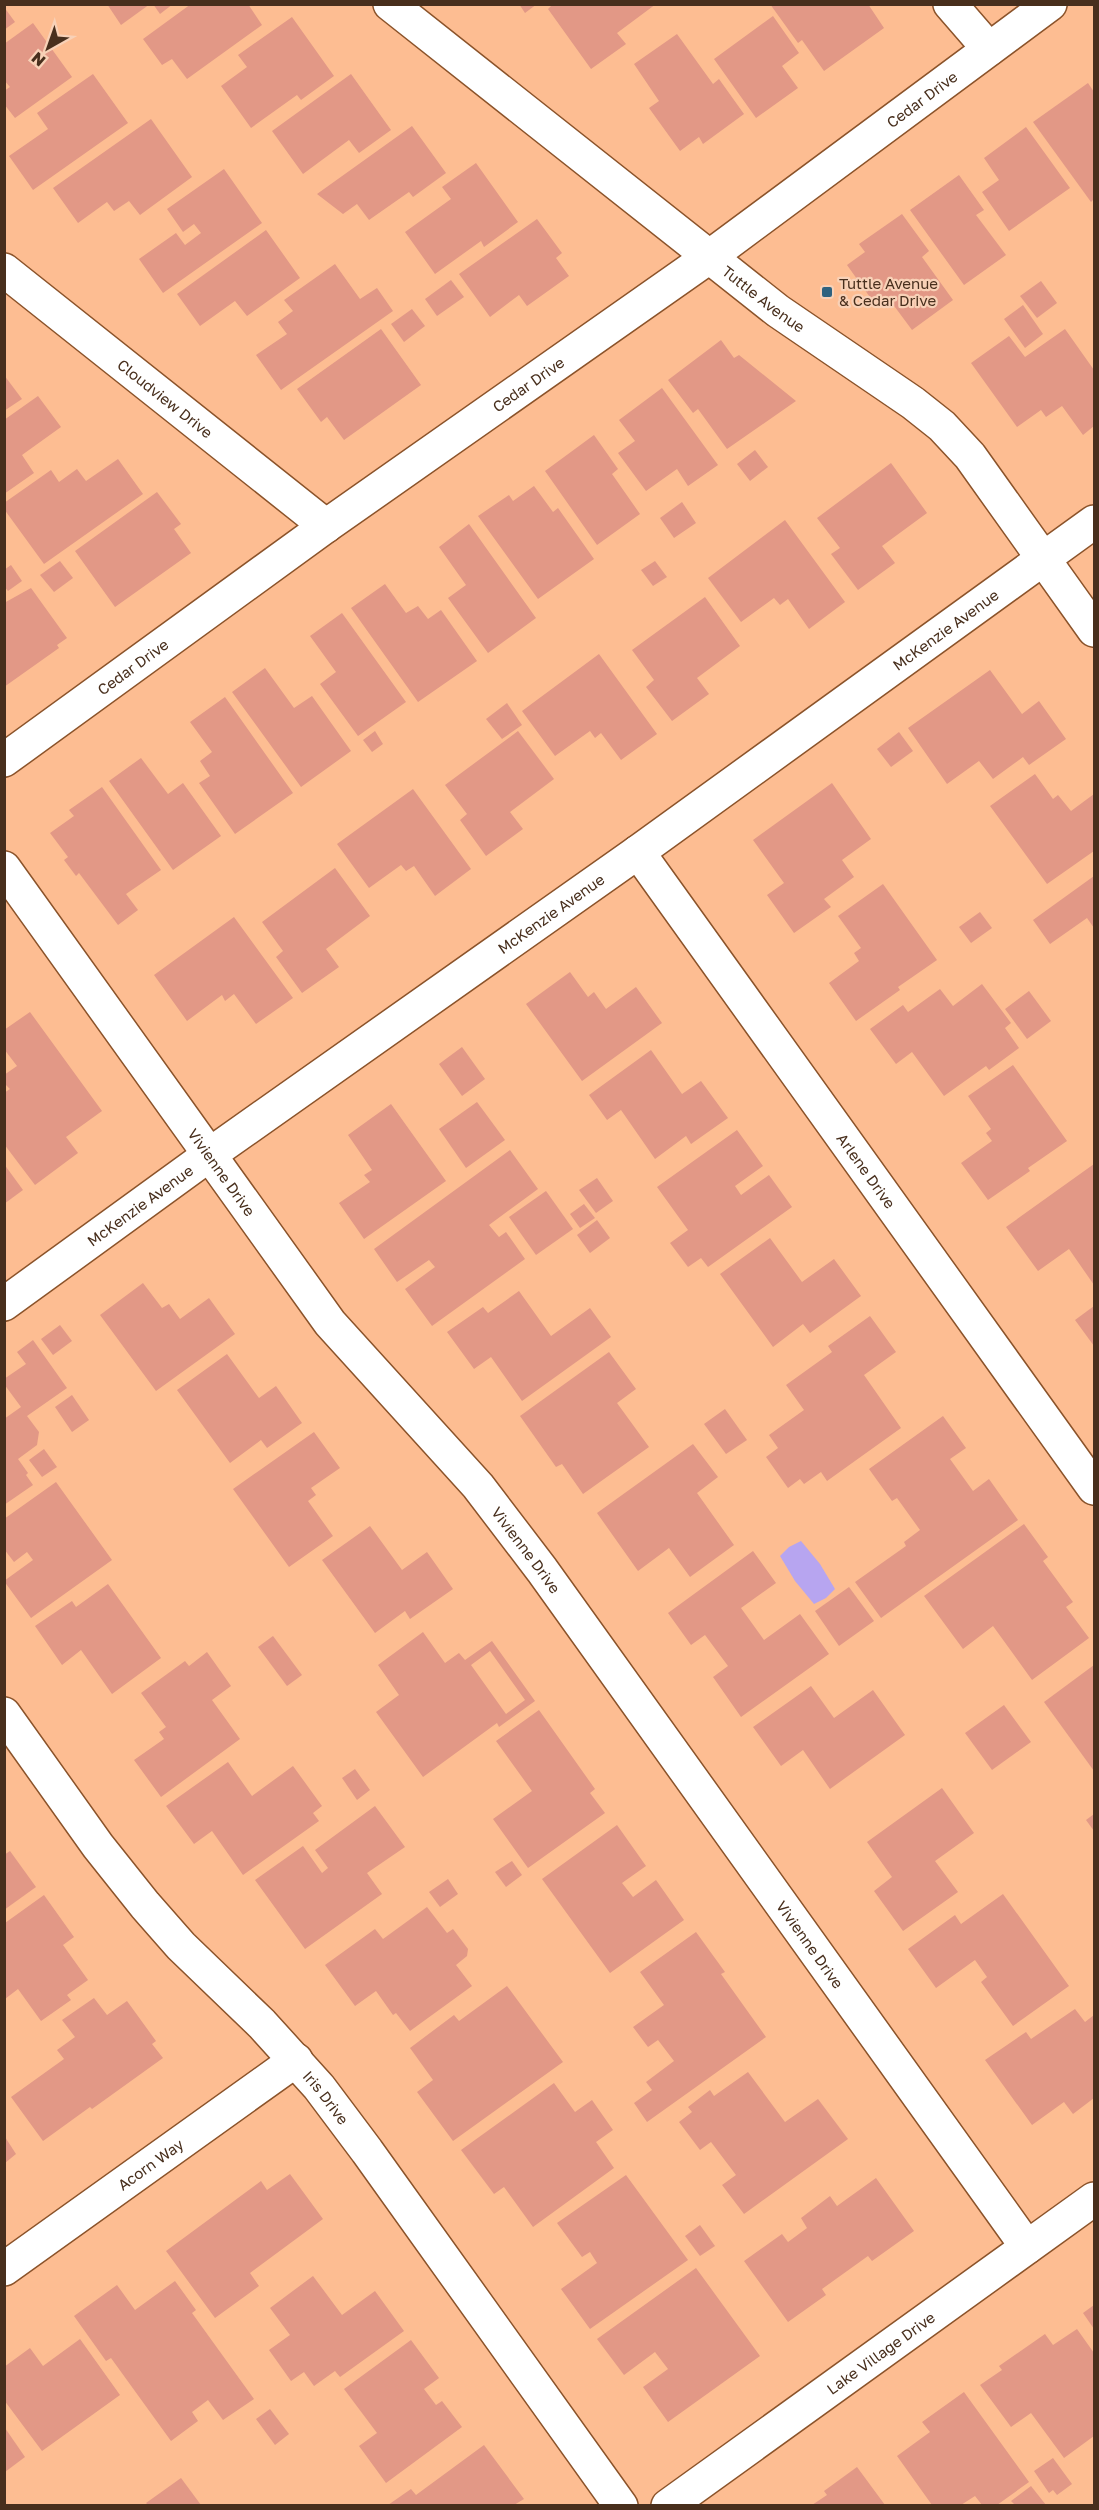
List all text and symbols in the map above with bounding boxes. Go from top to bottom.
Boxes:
north arrow [18,18,78,78]
text: N [27,48,49,71]
street label: Cedar Drive [883,67,961,131]
street label: Tuttle Avenue [719,262,809,336]
place label: Tuttle Avenue & Cedar Drive [839,274,938,309]
marker: Tuttle Avenue & Cedar Drive [820,285,834,299]
street label: Cedar Drive [489,353,568,415]
street label: Cloudview Drive [114,355,217,442]
street label: McKenzie Avenue [889,585,1002,674]
street label: Cedar Drive [94,635,172,698]
street label: McKenzie Avenue [494,870,608,957]
street label: Vivienne Drive [184,1125,259,1220]
street label: Arlene Drive [833,1129,900,1212]
street label: McKenzie Avenue [84,1161,196,1250]
street label: Vivienne Drive [488,1503,565,1597]
street label: Vivienne Drive [773,1897,848,1992]
street label: Iris Drive [299,2067,353,2128]
street label: Acorn Way [114,2134,187,2194]
street label: Lake Village Drive [823,2308,938,2398]

